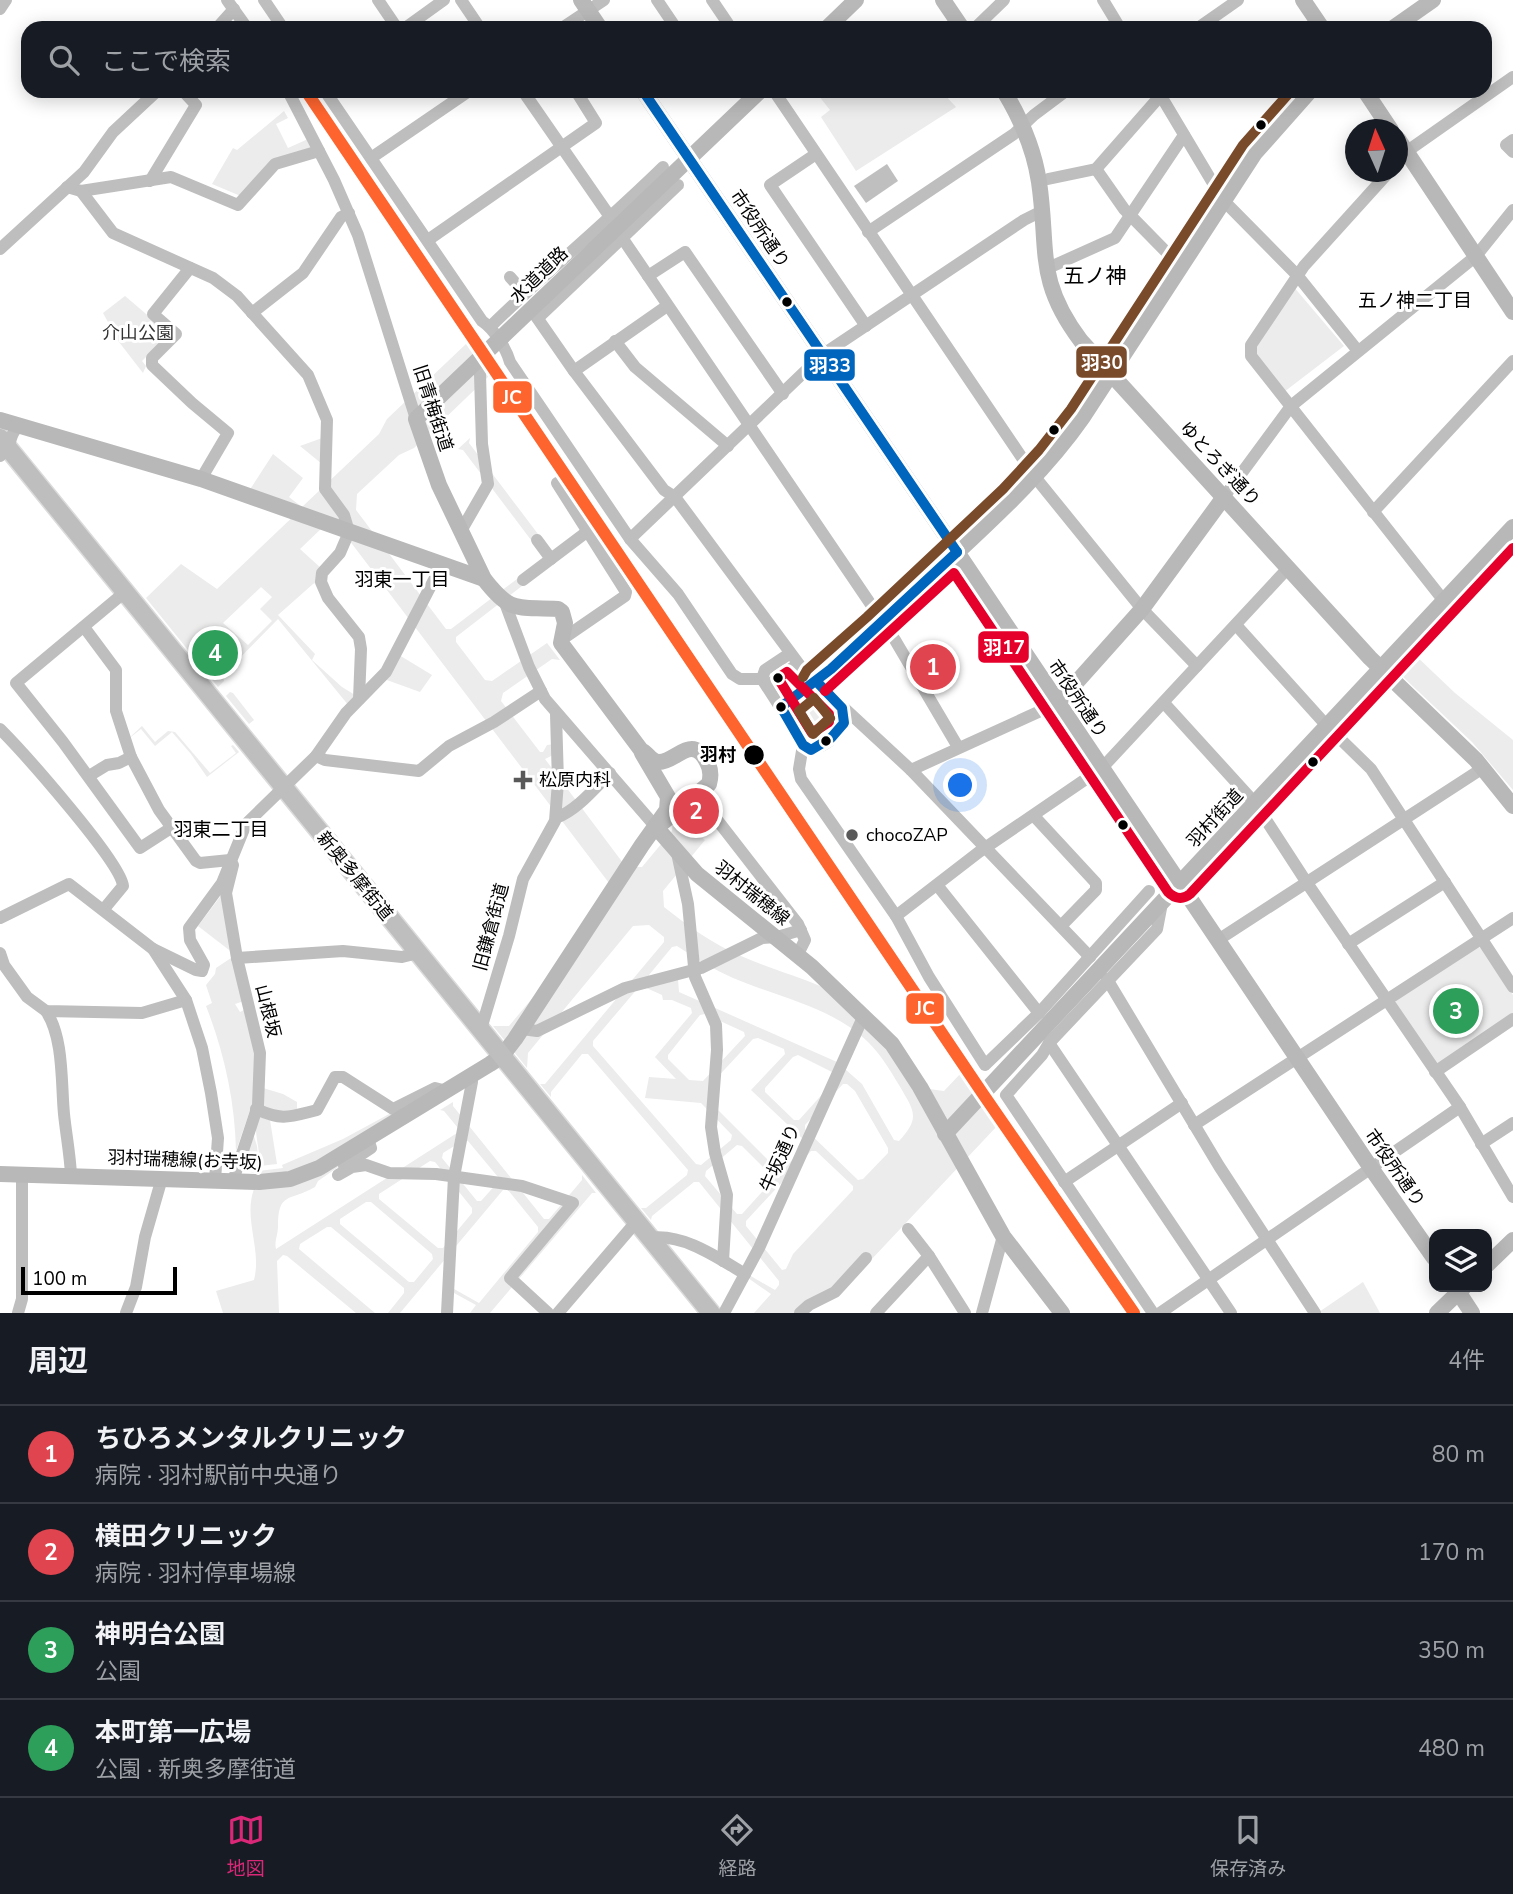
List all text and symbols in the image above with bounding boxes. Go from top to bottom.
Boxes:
search box [21,21,1492,98]
icon: search [45,41,83,79]
text: ここで検索 [101,44,231,79]
unlabelled marker [1254,118,1268,132]
north arrow [1345,119,1408,182]
street label: 市役所通り [725,185,795,273]
street label: 水道道路 [505,241,573,309]
district label: 五ノ神 [1064,262,1127,290]
district label: 五ノ神二丁目 [1358,288,1472,314]
unlabelled marker [780,295,794,309]
park label: 介山公園 [102,321,174,345]
line badge: 羽30 [1075,345,1128,379]
line badge: 羽33 [803,348,856,382]
text: 羽30 [1081,350,1123,376]
text: 羽33 [809,353,851,379]
street label: 旧青梅街道 [408,361,458,455]
line badge: JC [492,380,533,414]
text: JC [501,385,522,411]
street label: ゆとろぎ通り [1174,416,1266,512]
unlabelled marker [1047,423,1061,437]
district label: 羽東一丁目 [354,567,450,593]
pin: 4 [192,627,238,679]
line badge: 羽17 [977,630,1030,664]
text: 羽17 [983,635,1025,661]
pin: 1 [910,641,956,693]
street label: 市役所通り [1043,655,1113,743]
unlabelled marker [771,671,785,685]
unlabelled marker [774,700,788,714]
unlabelled marker [819,734,833,748]
place label: 羽村 [700,743,736,767]
marker: 羽村 [742,743,766,767]
unlabelled marker [1306,755,1320,769]
place label: 松原内科 [539,768,611,792]
your location [943,768,977,802]
marker: 松原内科 [513,770,533,790]
street label: 羽村街道 [1182,783,1248,853]
pin: 2 [673,785,719,837]
district label: 羽東二丁目 [173,817,269,843]
unlabelled marker [1116,818,1130,832]
place label: chocoZAP [866,823,948,847]
street label: 新奥多摩街道 [312,826,398,926]
marker: chocoZAP [844,827,860,843]
street label: 羽村瑞穂線 [709,855,795,931]
street label: 旧鎌倉街道 [468,880,514,974]
street label: 山根坂 [250,982,286,1040]
pin: 3 [1433,985,1479,1037]
line badge: JC [905,992,945,1025]
text: JC [914,996,935,1022]
street label: 牛坂通り [754,1120,806,1196]
street label: 市役所通り [1359,1124,1431,1212]
street label: 羽村瑞穂線(お寺坂) [107,1145,263,1175]
map controls [1429,1229,1492,1292]
button: layers [1429,1229,1492,1292]
scale bar [21,1264,177,1296]
text: 100 m [32,1266,87,1292]
text: 周辺 [28,1341,88,1382]
text: 4件 [1448,1345,1485,1376]
text: ちひろメンタルクリニック [95,1421,407,1456]
text: 1 [44,1439,58,1470]
text: 80 m [1432,1439,1485,1470]
text: 病院 · 羽村駅前中央通り [95,1460,342,1491]
text: 横田クリニック [95,1519,277,1554]
text: 2 [44,1537,58,1568]
text: 170 m [1418,1537,1485,1568]
text: 病院 · 羽村停車場線 [95,1558,296,1589]
text: 神明台公園 [95,1617,225,1652]
text: 3 [44,1635,58,1666]
text: 350 m [1418,1635,1485,1666]
text: 公園 [95,1656,141,1687]
text: 本町第一広場 [95,1715,251,1750]
text: 4 [44,1733,58,1764]
text: 480 m [1418,1733,1485,1764]
text: 公園 · 新奥多摩街道 [95,1754,296,1785]
tab: 地図 [227,1811,265,1882]
tab: 経路 [718,1811,756,1882]
tab: 保存済み [1210,1811,1286,1882]

